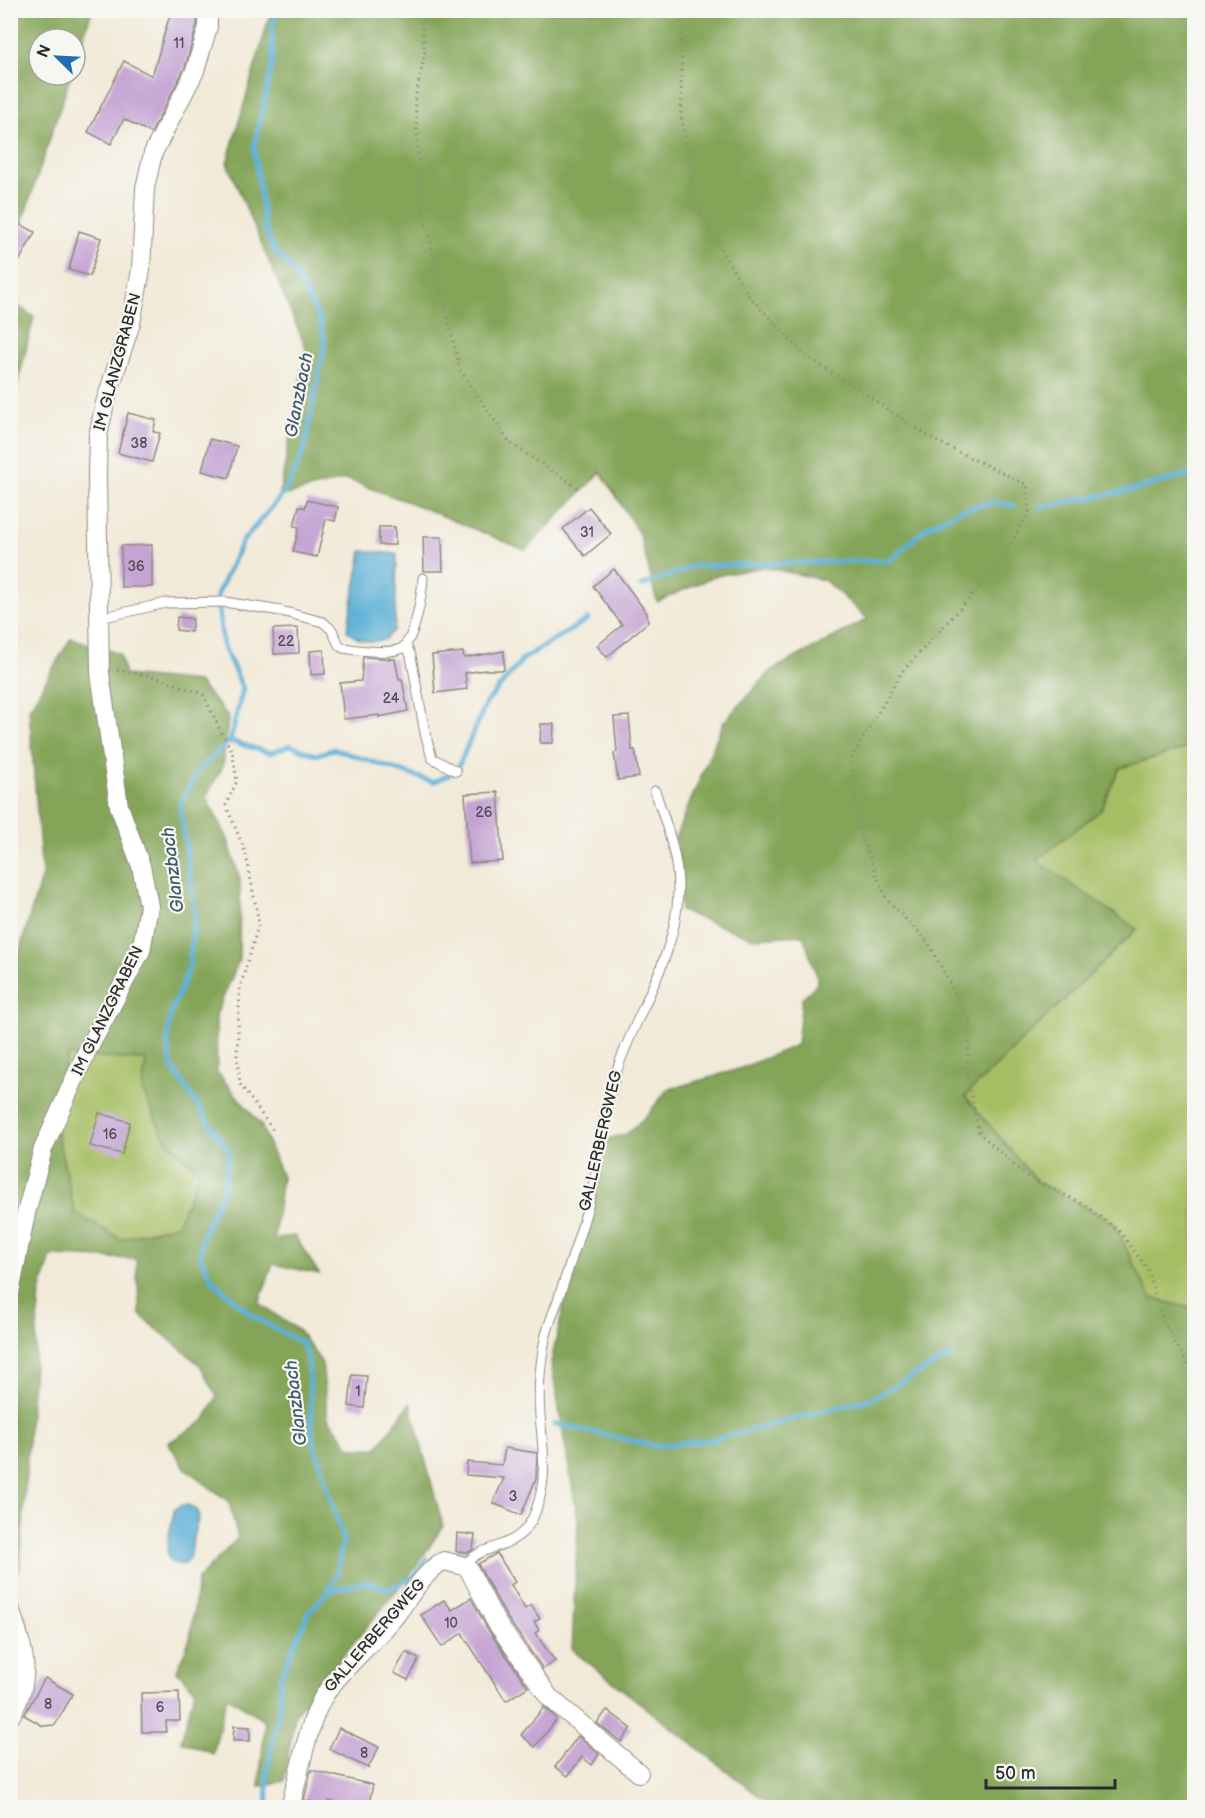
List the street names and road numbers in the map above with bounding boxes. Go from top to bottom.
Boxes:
street label: IM GLANZGRABEN [90,291,146,433]
street label: IM GLANZGRABEN [68,943,148,1079]
street label: GALLERBERGWEG [576,1069,626,1213]
street label: GALLERBERGWEG [321,1576,429,1696]

